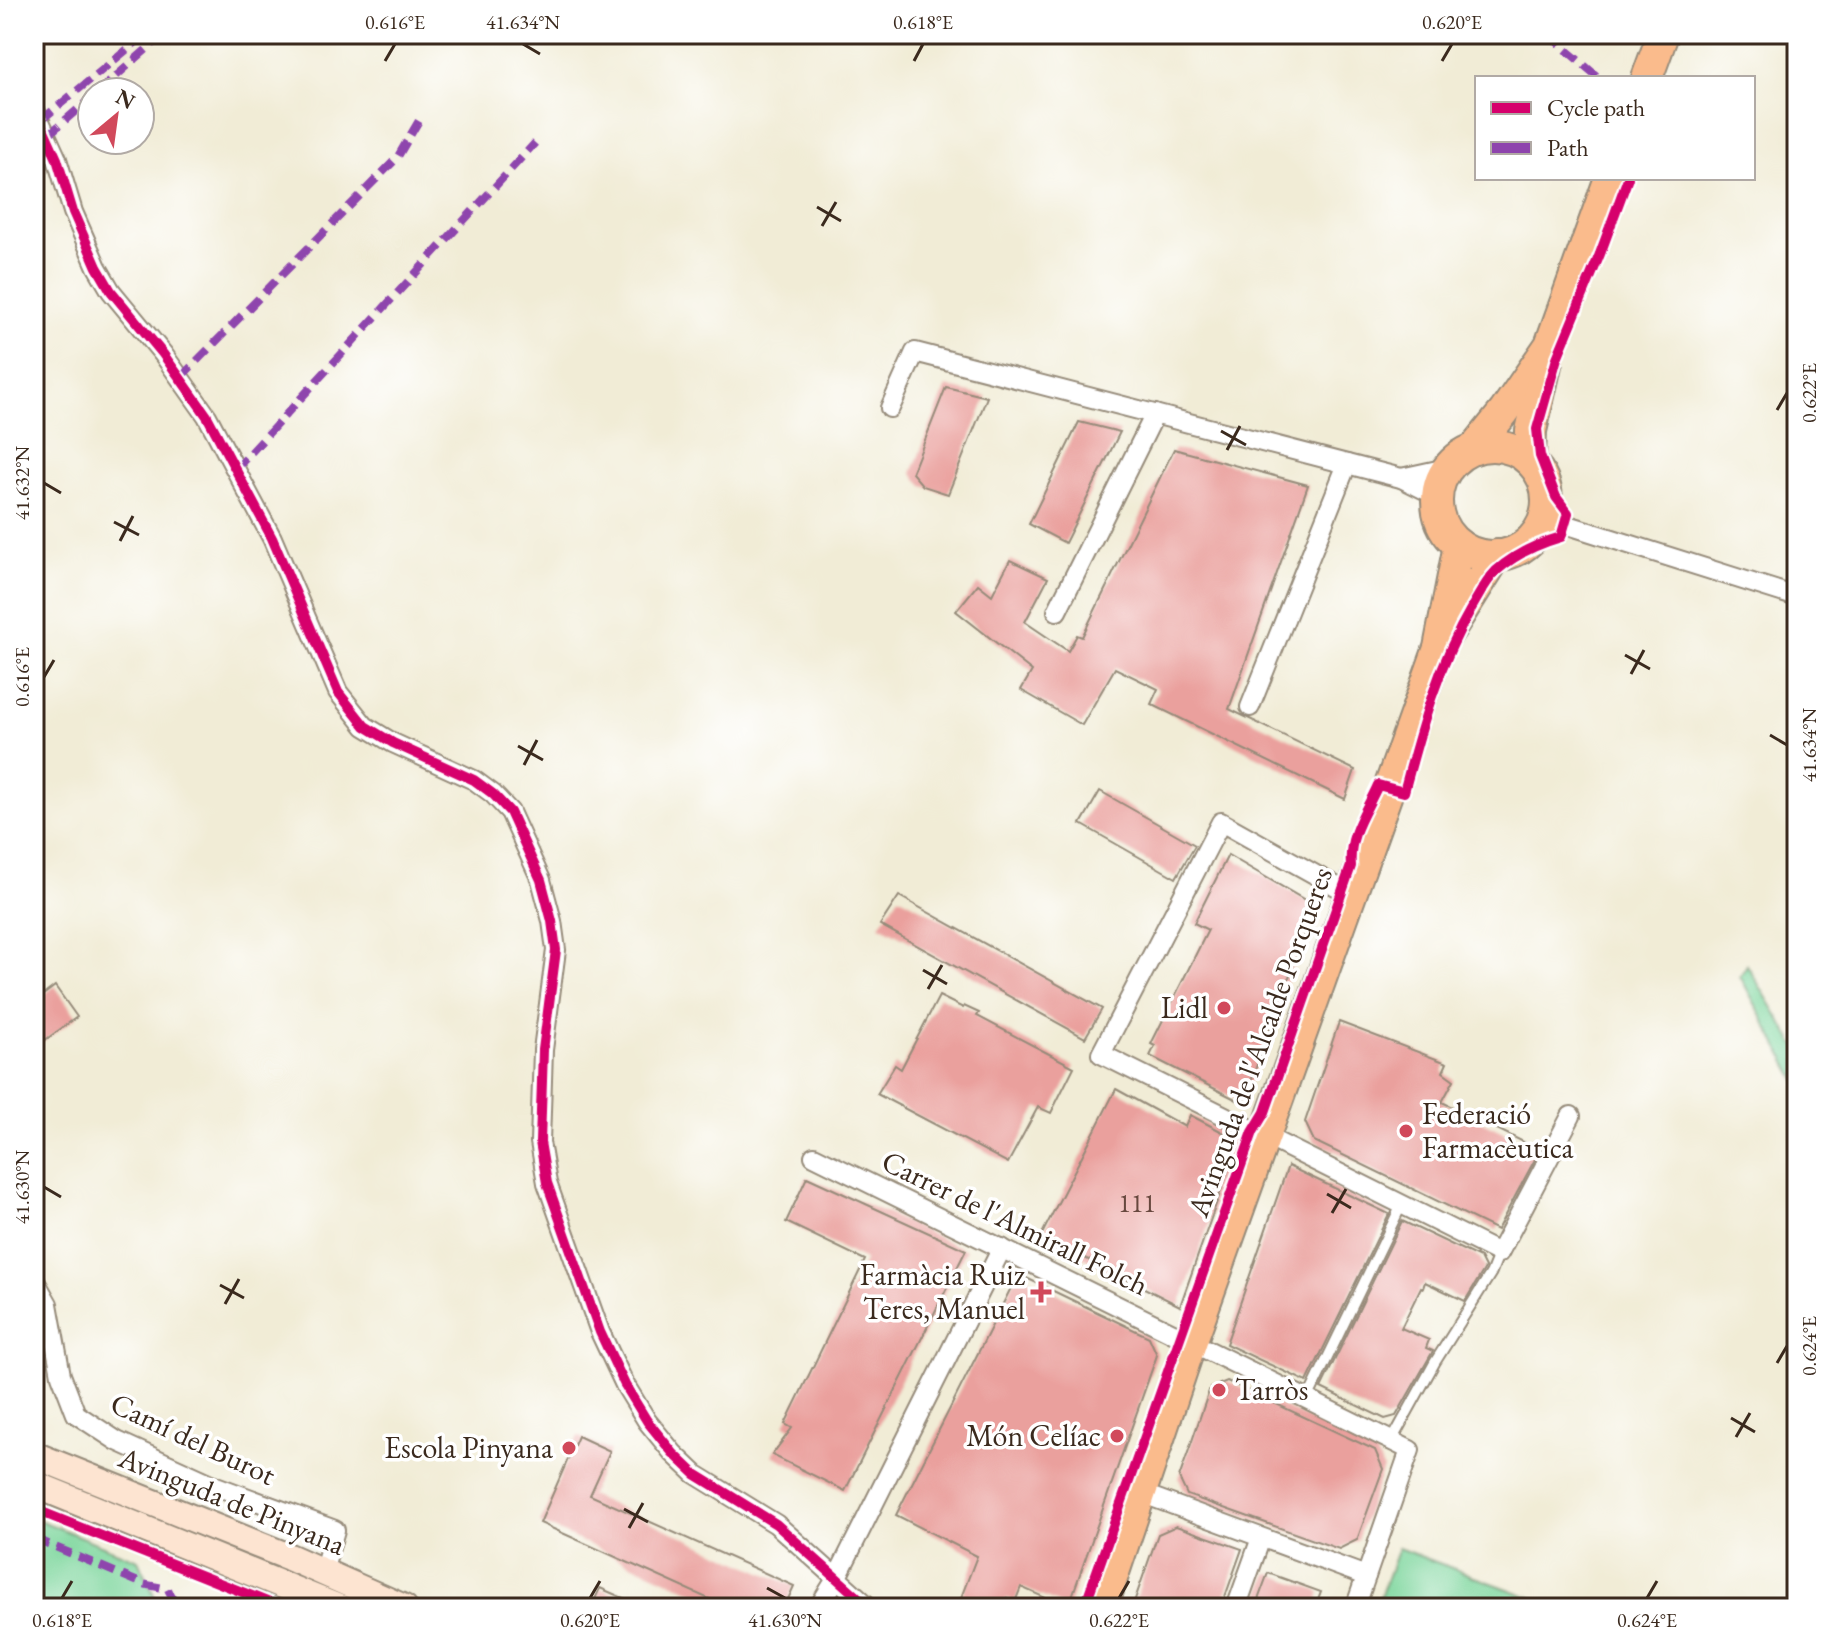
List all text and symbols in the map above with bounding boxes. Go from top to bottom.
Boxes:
text: 0.616°E [365,9,425,35]
text: 41.634°N [486,9,560,35]
text: 0.618°E [893,9,953,35]
text: 0.620°E [1422,9,1482,35]
north arrow [76,76,156,156]
legend [1475,76,1755,180]
text: N [111,82,140,116]
text: Cycle path [1547,92,1645,123]
text: Path [1547,132,1589,163]
text: 0.622°E [1796,363,1822,423]
text: 41.632°N [9,446,35,520]
text: 0.616°E [9,647,35,707]
text: 41.634°N [1796,708,1822,782]
street label: Avinguda de l'Alcalde Porqueres [1178,862,1341,1223]
place label: Lidl [1161,988,1208,1027]
marker: Lidl [1215,999,1233,1017]
place label: Federació Farmacèutica [1422,1094,1573,1167]
marker: Federació Farmacèutica [1397,1122,1415,1140]
street label: Carrer de l'Almirall Folch [876,1141,1155,1304]
text: 41.630°N [9,1150,35,1224]
house number: 111 [1118,1186,1156,1220]
place label: Farmàcia Ruiz Teres, Manuel [860,1255,1026,1328]
marker: Farmàcia Ruiz Teres, Manuel [1032,1283,1050,1301]
text: 0.624°E [1796,1316,1822,1376]
place label: Tarròs [1235,1370,1309,1409]
marker: Tarròs [1210,1381,1228,1399]
street label: Camí del Burot [104,1383,283,1494]
place label: Món Celíac [966,1416,1101,1455]
marker: Món Celíac [1108,1427,1126,1445]
place label: Escola Pinyana [384,1428,553,1467]
street label: Avinguda de Pinyana [112,1437,351,1564]
marker: Escola Pinyana [560,1439,578,1457]
text: 0.618°E [32,1607,92,1633]
text: 0.620°E [560,1607,620,1633]
text: 41.630°N [748,1607,822,1633]
text: 0.622°E [1089,1607,1149,1633]
text: 0.624°E [1617,1607,1677,1633]

